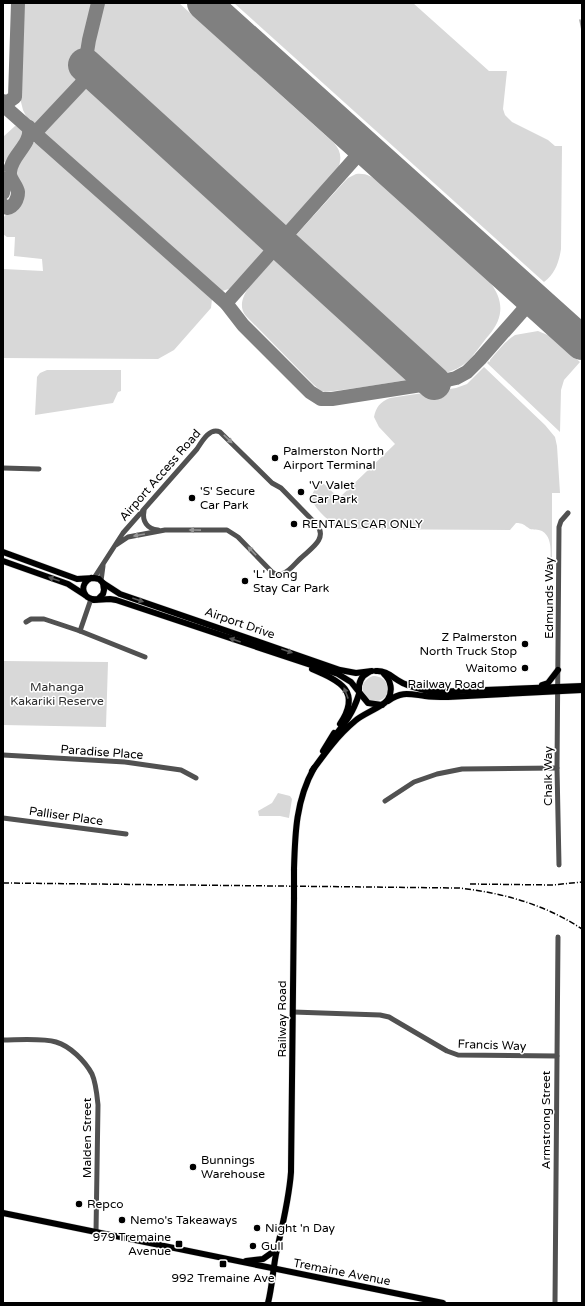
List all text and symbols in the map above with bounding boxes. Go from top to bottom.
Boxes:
street label: Airport Access Road [116,426,204,524]
one-way arrow [223,434,233,444]
place label: Palmerston North Airport Terminal [283,444,384,472]
marker: Palmerston North Airport Terminal [270,453,280,463]
place label: 'V' Valet Car Park [309,478,358,506]
place label: 'S' Secure Car Park [200,484,255,512]
marker: 'V' Valet Car Park [296,487,306,497]
marker: 'S' Secure Car Park [187,493,197,503]
place label: RENTALS CAR ONLY [302,517,423,531]
marker: RENTALS CAR ONLY [289,519,299,529]
one-way arrow [189,526,201,533]
one-way arrow [133,532,145,538]
one-way arrow [247,546,257,556]
street label: Edmunds Way [542,557,556,639]
place label: 'L' Long Stay Car Park [253,567,330,595]
one-way arrow [47,576,59,582]
marker: 'L' Long Stay Car Park [240,576,250,586]
one-way arrow [132,597,144,603]
street label: Airport Drive [203,604,277,642]
place label: Z Palmerston North Truck Stop [420,630,517,658]
one-way arrow [228,637,240,643]
marker: Z Palmerston North Truck Stop [520,639,530,649]
one-way arrow [281,648,293,654]
place label: Waitomo [466,661,517,675]
marker: Waitomo [520,663,530,673]
street label: Railway Road [407,677,485,691]
park label: Mahanga Kakariki Reserve [10,680,104,708]
one-way arrow [343,687,349,699]
street label: Paradise Place [60,742,144,762]
street label: Chalk Way [541,746,555,806]
street label: Palliser Place [28,804,104,828]
street label: Railway Road [275,980,289,1058]
street label: Francis Way [457,1037,527,1053]
street label: Armstrong Street [539,1070,553,1169]
street label: Malden Street [80,1097,94,1178]
place label: Bunnings Warehouse [201,1153,265,1181]
marker: Bunnings Warehouse [188,1162,198,1172]
place label: Repco [87,1197,124,1211]
marker: Repco [74,1199,84,1209]
place label: Nemo's Takeaways [130,1213,237,1227]
marker: Nemo's Takeaways [117,1215,127,1225]
place label: Night 'n Day [265,1221,336,1235]
marker: Night 'n Day [252,1223,262,1233]
place label: 979 Tremaine Avenue [93,1230,171,1258]
marker: 979 Tremaine Avenue [174,1239,184,1249]
place label: Gull [261,1239,283,1253]
marker: Gull [248,1241,258,1251]
street label: Tremaine Avenue [292,1256,392,1288]
marker: 992 Tremaine Ave [218,1259,228,1269]
place label: 992 Tremaine Ave [171,1271,275,1285]

